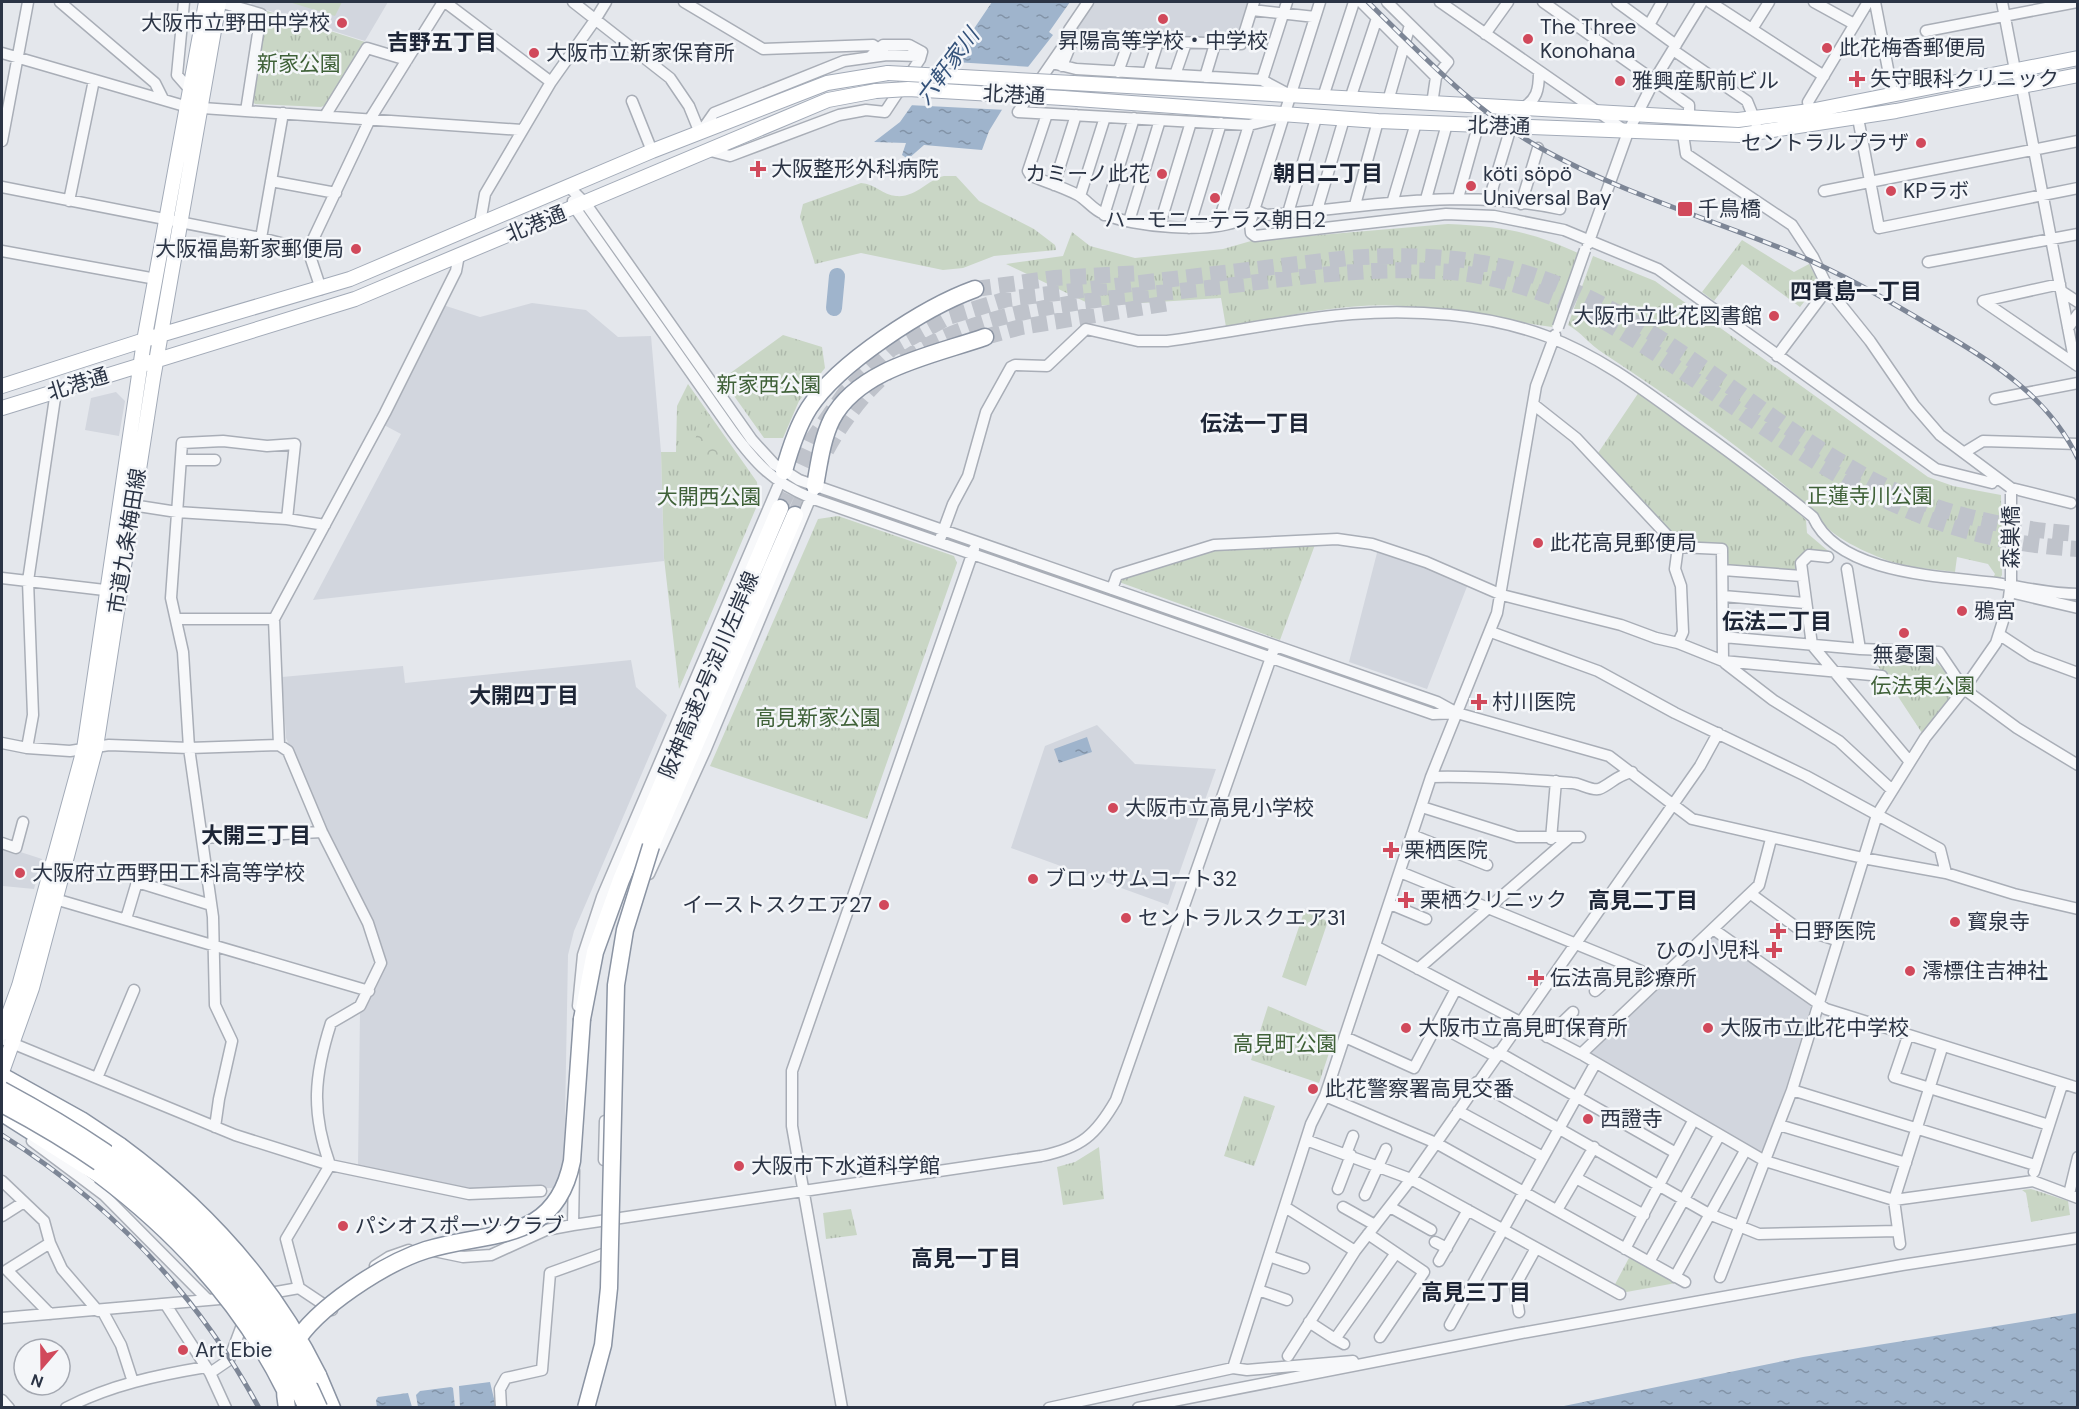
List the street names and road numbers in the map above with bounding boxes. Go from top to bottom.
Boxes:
street label: 北港通 [982,79,1046,111]
street label: 北港通 [1467,111,1531,141]
street label: 北港通 [502,199,570,249]
street label: 北港通 [44,361,112,407]
street label: 市道九条梅田線 [102,466,152,616]
street label: 森巣橋 [1997,506,2025,569]
street label: 阪神高速2号淀川左岸線 [653,567,765,783]

